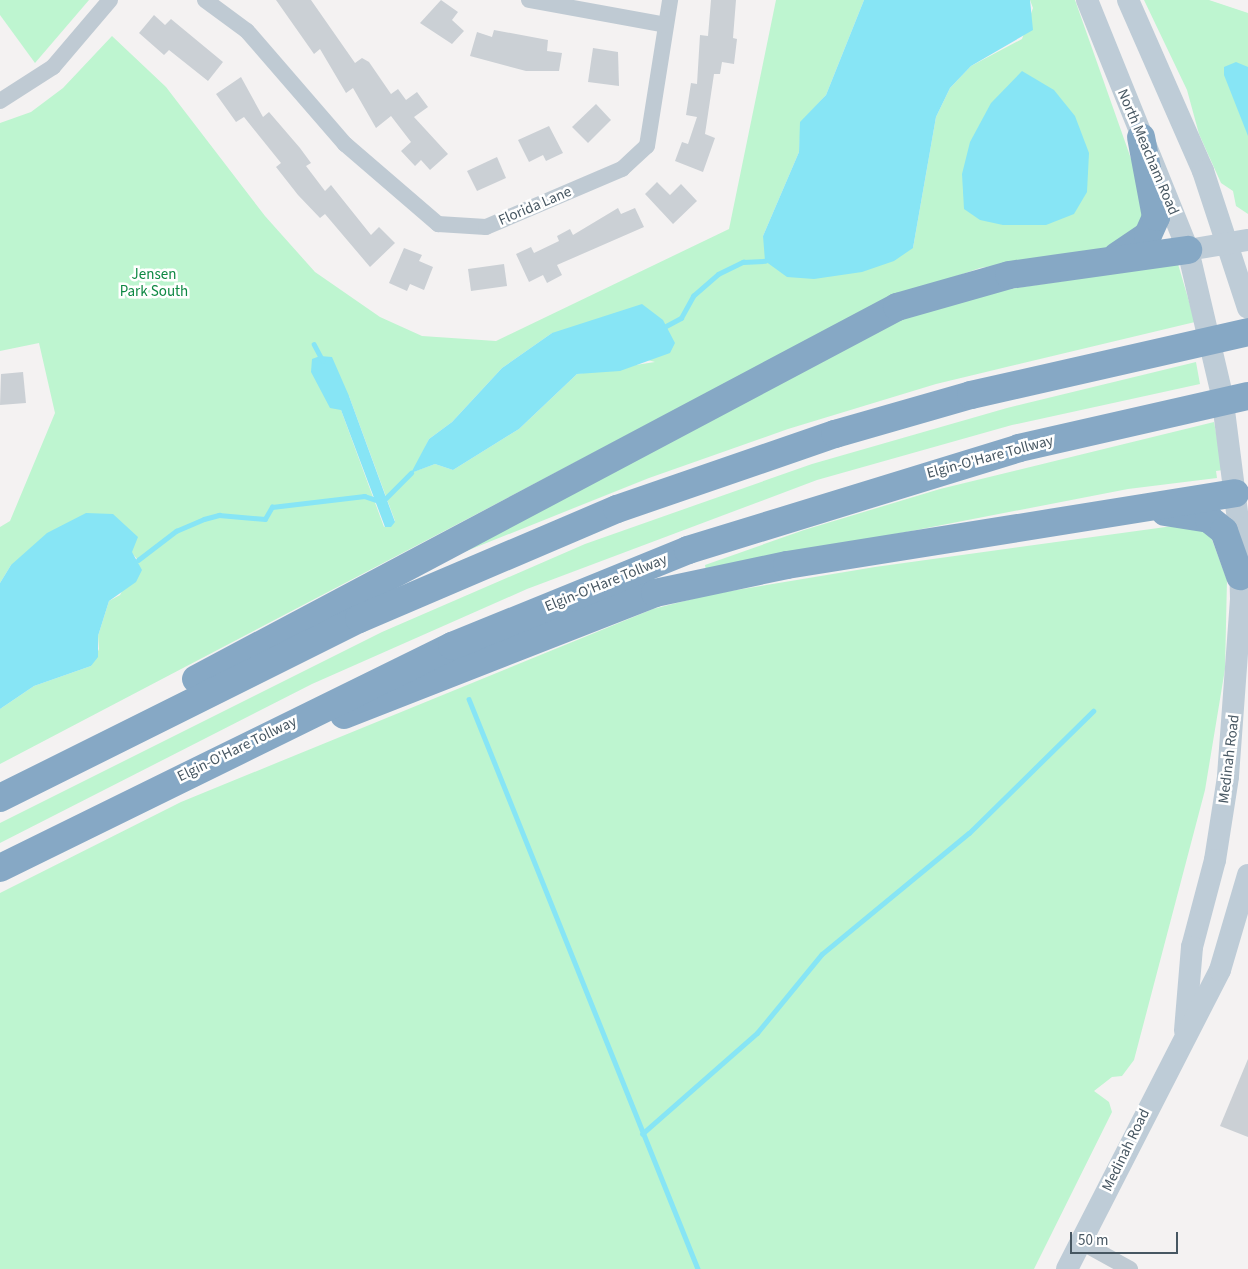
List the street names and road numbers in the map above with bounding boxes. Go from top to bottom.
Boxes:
street label: North Meacham Road [1113,86,1183,218]
street label: Florida Lane [496,183,574,229]
street label: Elgin-O'Hare Tollway [925,431,1055,483]
street label: Elgin-O'Hare Tollway [542,550,670,616]
street label: Elgin-O'Hare Tollway [174,712,300,786]
street label: Medinah Road [1215,713,1243,805]
street label: Medinah Road [1098,1106,1154,1194]

